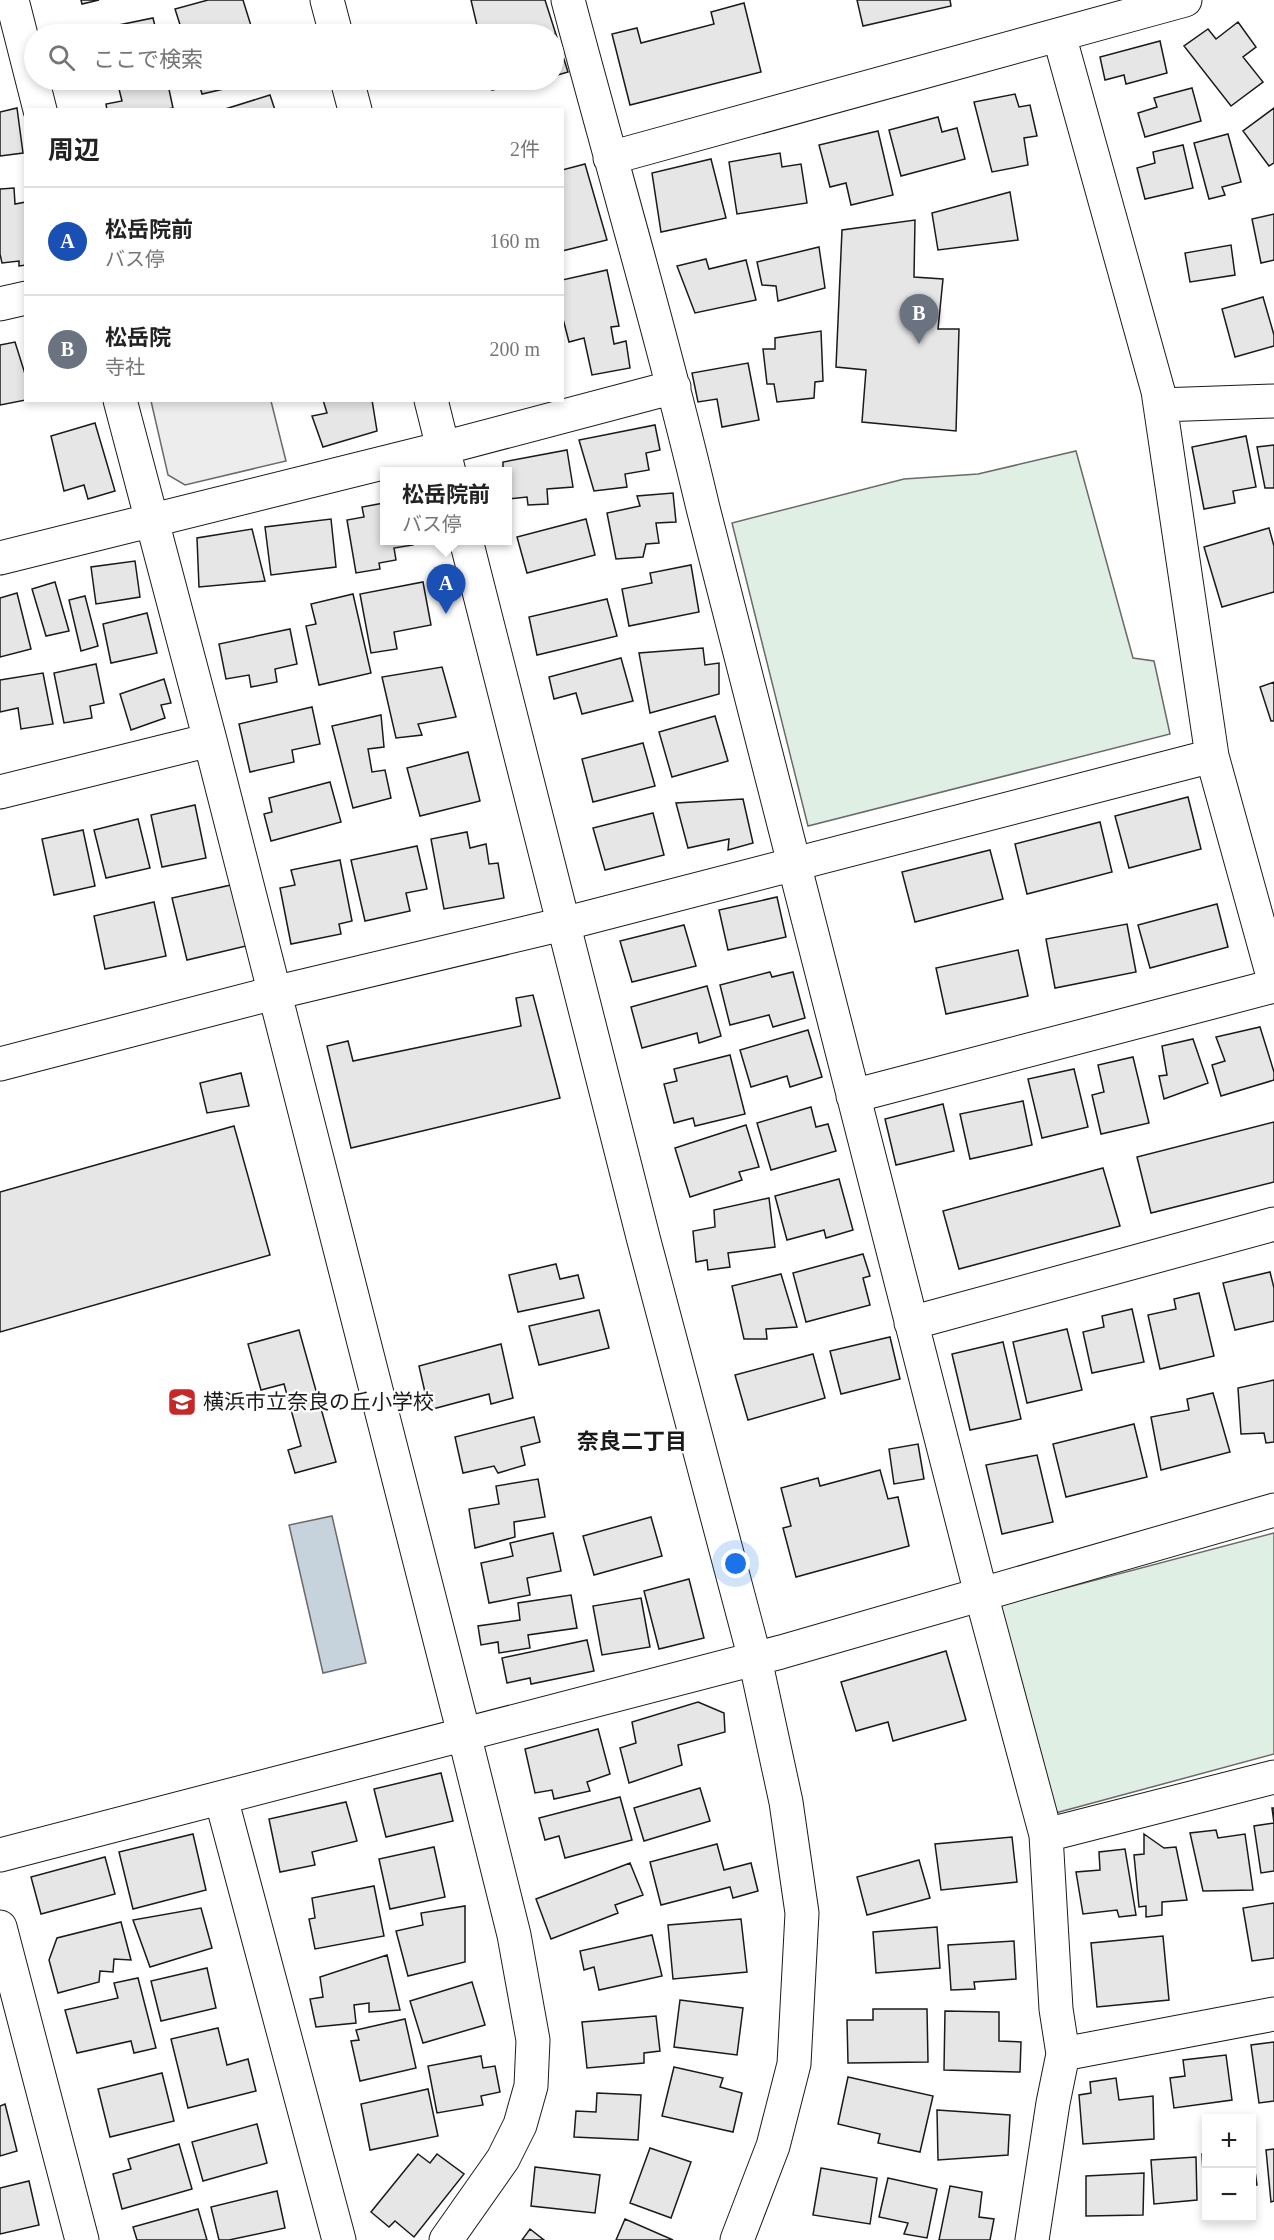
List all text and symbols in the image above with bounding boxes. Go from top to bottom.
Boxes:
search box [24,24,564,90]
icon: search [45,41,78,74]
text: ここで検索 [93,47,203,72]
text: 周辺 [48,136,100,165]
text: 2件 [510,138,540,160]
text: 松岳院前 [105,217,193,242]
text: A [60,230,75,252]
text: 160 m [489,230,540,252]
text: バス停 [105,248,165,270]
pin: B [900,294,938,344]
text: 松岳院 [105,325,171,350]
text: B [61,338,74,360]
text: 200 m [489,338,540,360]
text: 寺社 [105,356,145,378]
popup [380,467,512,545]
text: 松岳院前 [402,482,490,507]
text: バス停 [402,513,462,535]
pin: A [426,564,466,614]
school or university icon: 横浜市立奈良の丘小学校 [166,1386,198,1418]
place label: 横浜市立奈良の丘小学校 [203,1390,434,1414]
district label: 奈良二丁目 [577,1429,687,1454]
your location [721,1549,750,1578]
map controls [1202,2114,1256,2222]
button: + [1202,2114,1256,2168]
button: − [1202,2168,1256,2222]

